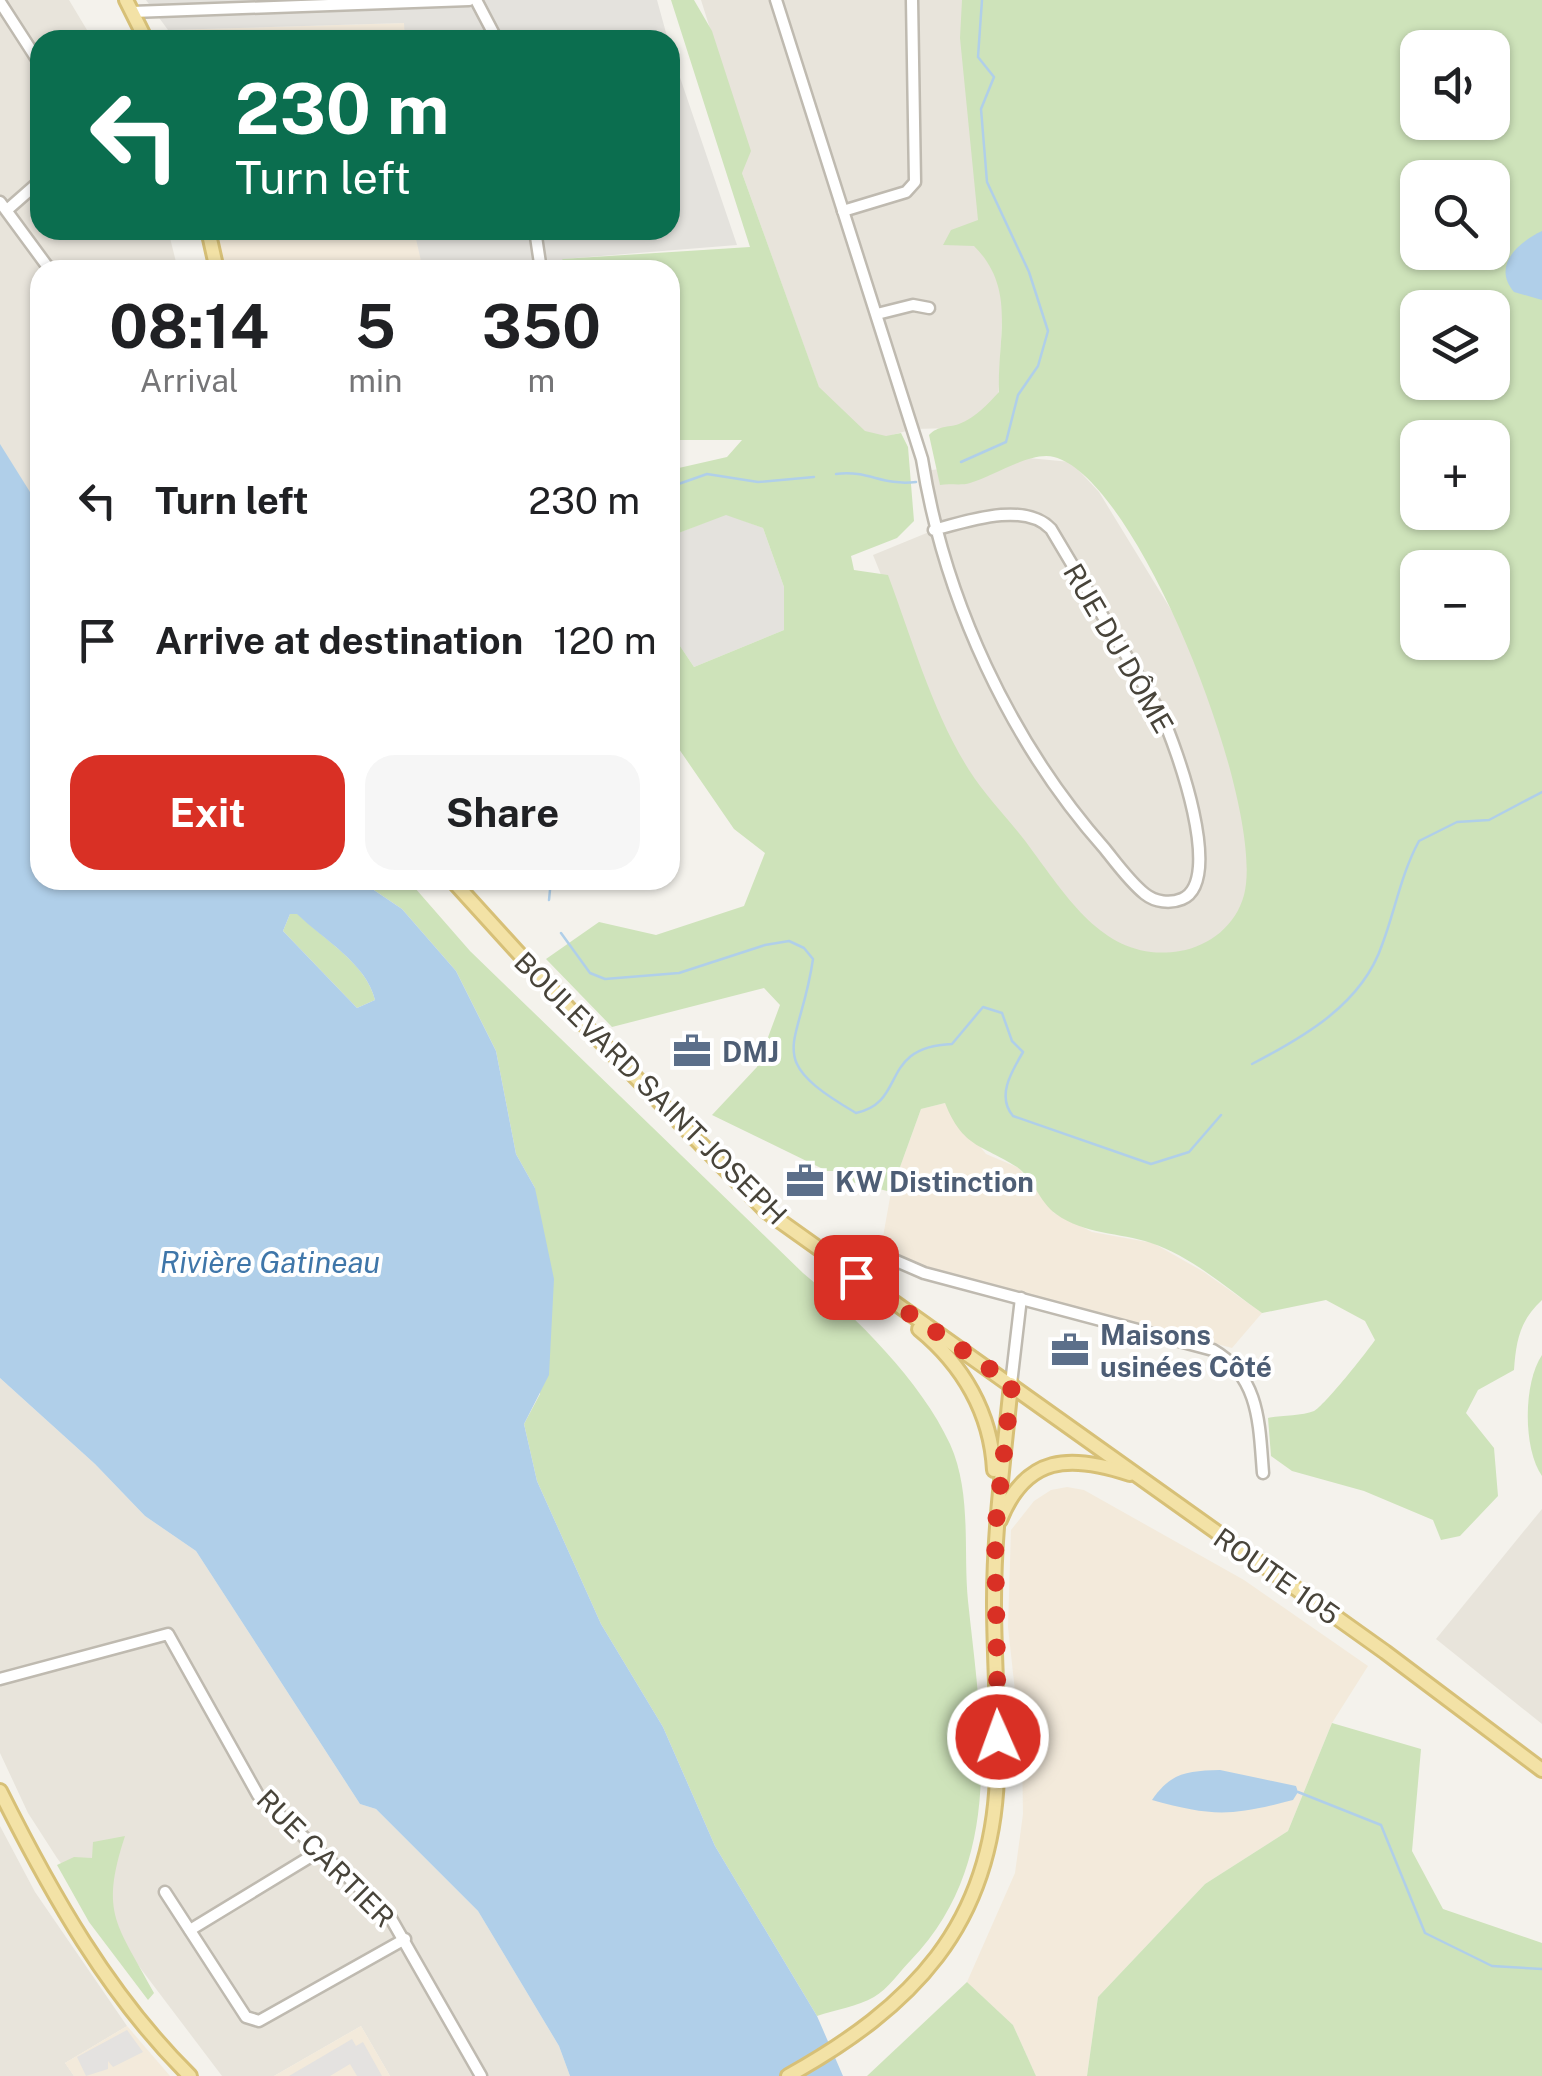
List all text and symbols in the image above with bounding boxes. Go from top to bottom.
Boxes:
map controls [1400,30,1510,660]
button: sound [1400,30,1510,140]
text: 230 m [235,67,449,150]
icon: left [70,70,200,200]
text: Turn left [235,151,411,204]
button: search [1400,160,1510,270]
button: layers [1400,290,1510,400]
text: 08:14 [109,291,269,362]
text: 5 [355,291,396,362]
text: 350 [482,291,601,362]
text: Arrival [140,362,239,399]
text: min [348,362,403,399]
text: m [527,362,555,399]
button: + [1400,420,1510,530]
icon: left [70,473,125,528]
text: Turn left [155,478,309,523]
text: 230 m [528,478,640,523]
button: − [1400,550,1510,660]
street label: RUE DU DÔME [1057,557,1181,739]
icon: arrive [70,613,125,668]
text: Arrive at destination [155,618,523,663]
text: 120 m [553,618,657,663]
button: Exit [70,755,345,870]
button: Share [365,755,640,870]
street label: BOULEVARD SAINT-JOSEPH [508,945,794,1231]
office icon: DMJ [671,1030,713,1072]
place label: DMJ [722,1035,779,1068]
office icon: KW Distinction [784,1160,826,1202]
place label: KW Distinction [835,1165,1034,1198]
pin [814,1235,899,1320]
water label: Rivière Gatineau [160,1244,380,1280]
icon: arrive [829,1250,884,1305]
place label: Maisons usinées Côté [1100,1318,1272,1383]
office icon: Maisons usinées Côté [1049,1329,1091,1371]
street label: ROUTE 105 [1208,1521,1346,1631]
position arrow [946,1685,1050,1789]
street label: RUE CARTIER [250,1782,402,1934]

